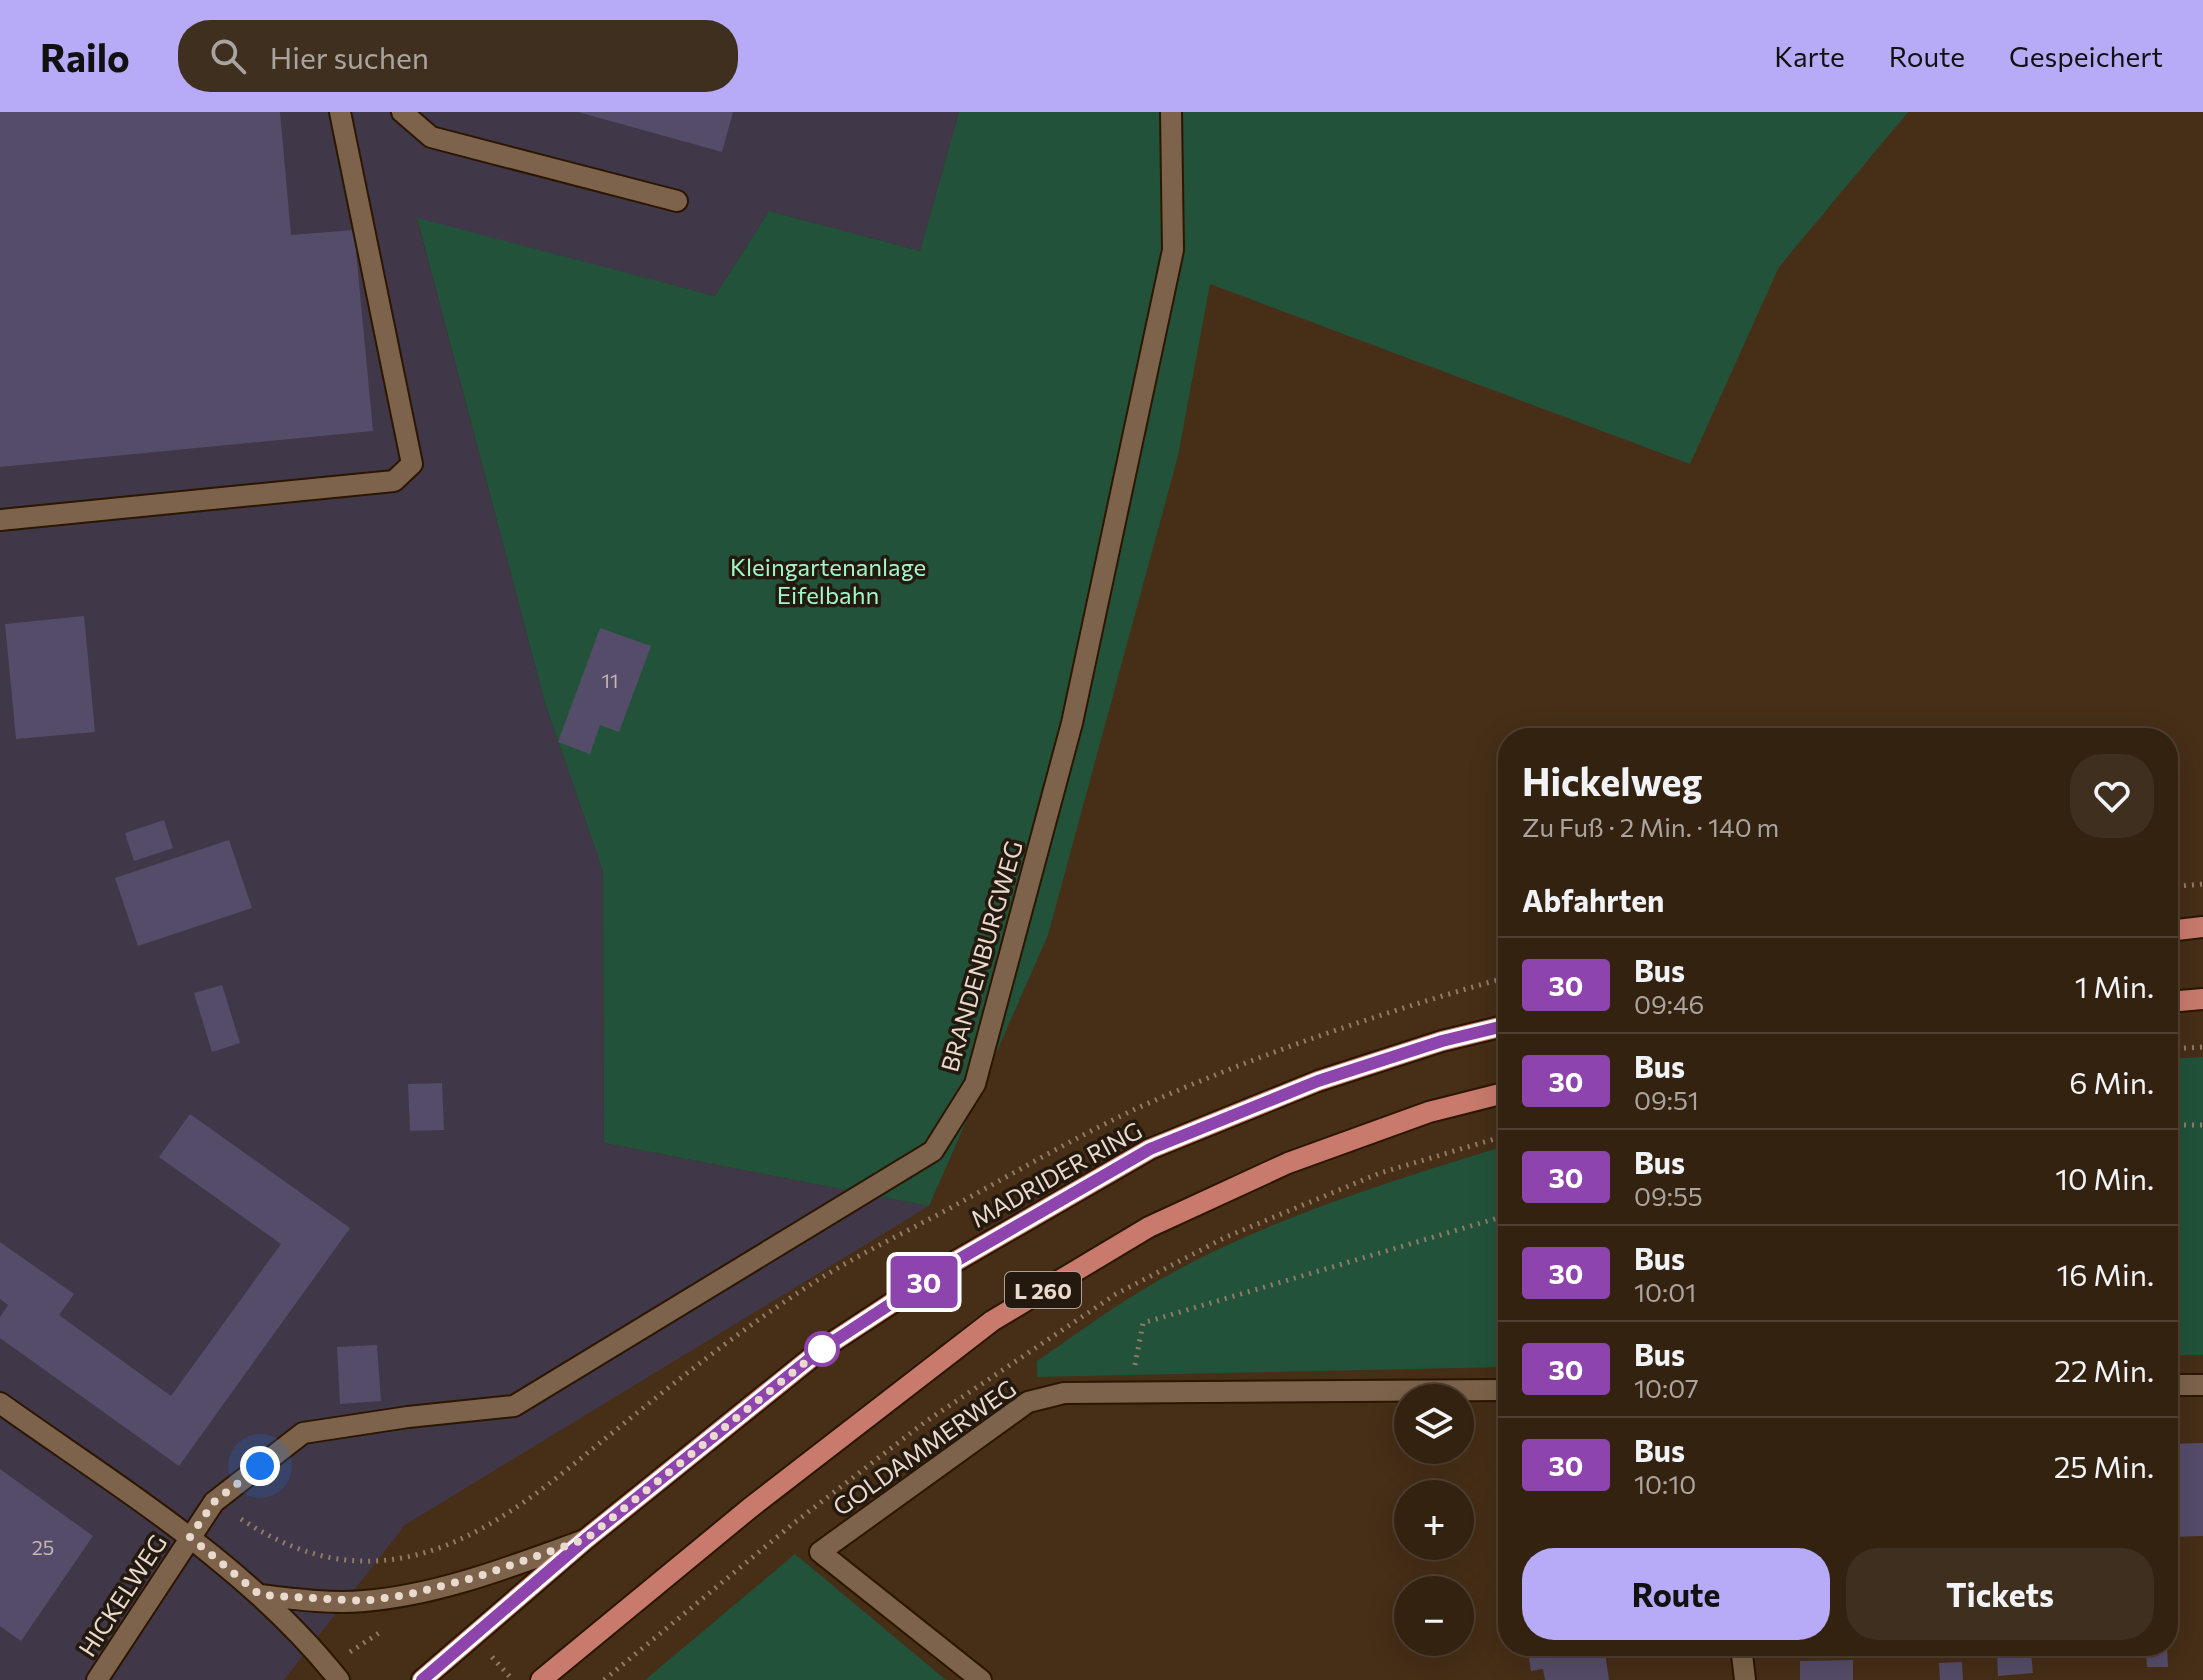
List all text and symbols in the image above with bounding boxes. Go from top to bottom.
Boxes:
search box [178,20,738,92]
text: Railo [40,33,130,80]
icon: search [206,34,250,78]
text: Hier suchen [270,38,429,75]
text: Karte [1774,39,1845,73]
text: Route [1889,39,1965,73]
text: Gespeichert [2009,39,2163,73]
park label: Kleingartenanlage Eifelbahn [730,552,926,609]
house number: 11 [601,668,619,692]
button: heart [2070,754,2154,838]
text: Hickelweg [1522,757,1702,804]
text: Zu Fuß · 2 Min. · 140 m [1522,811,1779,842]
street label: BRANDENBURGWEG [934,837,1028,1075]
text: Abfahrten [1522,881,1664,918]
text: Bus [1634,951,1685,988]
text: 1 Min. [2075,967,2154,1004]
text: 30 [1549,968,1583,1002]
text: 09:46 [1634,988,1704,1019]
text: Bus [1634,1047,1685,1084]
text: 6 Min. [2069,1063,2154,1100]
text: 30 [1549,1064,1583,1098]
text: 09:51 [1634,1084,1699,1115]
street label: MADRIDER RING [965,1115,1147,1233]
text: Bus [1634,1143,1685,1180]
text: 10 Min. [2055,1159,2154,1196]
text: 30 [1549,1160,1583,1194]
text: 09:55 [1634,1180,1703,1211]
text: Bus [1634,1239,1685,1276]
text: 16 Min. [2057,1255,2154,1292]
line badge: 30 [888,1256,960,1308]
text: 30 [1549,1256,1583,1290]
text: 30 [907,1265,941,1299]
road number: L 260 [1005,1272,1081,1308]
text: 10:01 [1634,1276,1696,1307]
unlabelled marker [805,1332,839,1366]
text: Bus [1634,1335,1685,1372]
text: 22 Min. [2054,1351,2154,1388]
text: 30 [1549,1352,1583,1386]
text: 10:07 [1634,1372,1699,1403]
street label: GOLDAMMERWEG [827,1373,1021,1521]
map controls [1394,1384,1474,1656]
button: layers [1394,1384,1474,1464]
text: Bus [1634,1431,1685,1468]
your location [240,1446,280,1486]
text: 25 Min. [2054,1447,2154,1484]
text: 30 [1549,1448,1583,1482]
text: 10:10 [1634,1468,1696,1499]
button: + [1394,1480,1474,1560]
street label: HICKELWEG [72,1529,172,1661]
house number: 25 [32,1535,54,1559]
button: Route [1522,1548,1830,1640]
button: Tickets [1846,1548,2154,1640]
button: − [1394,1576,1474,1656]

